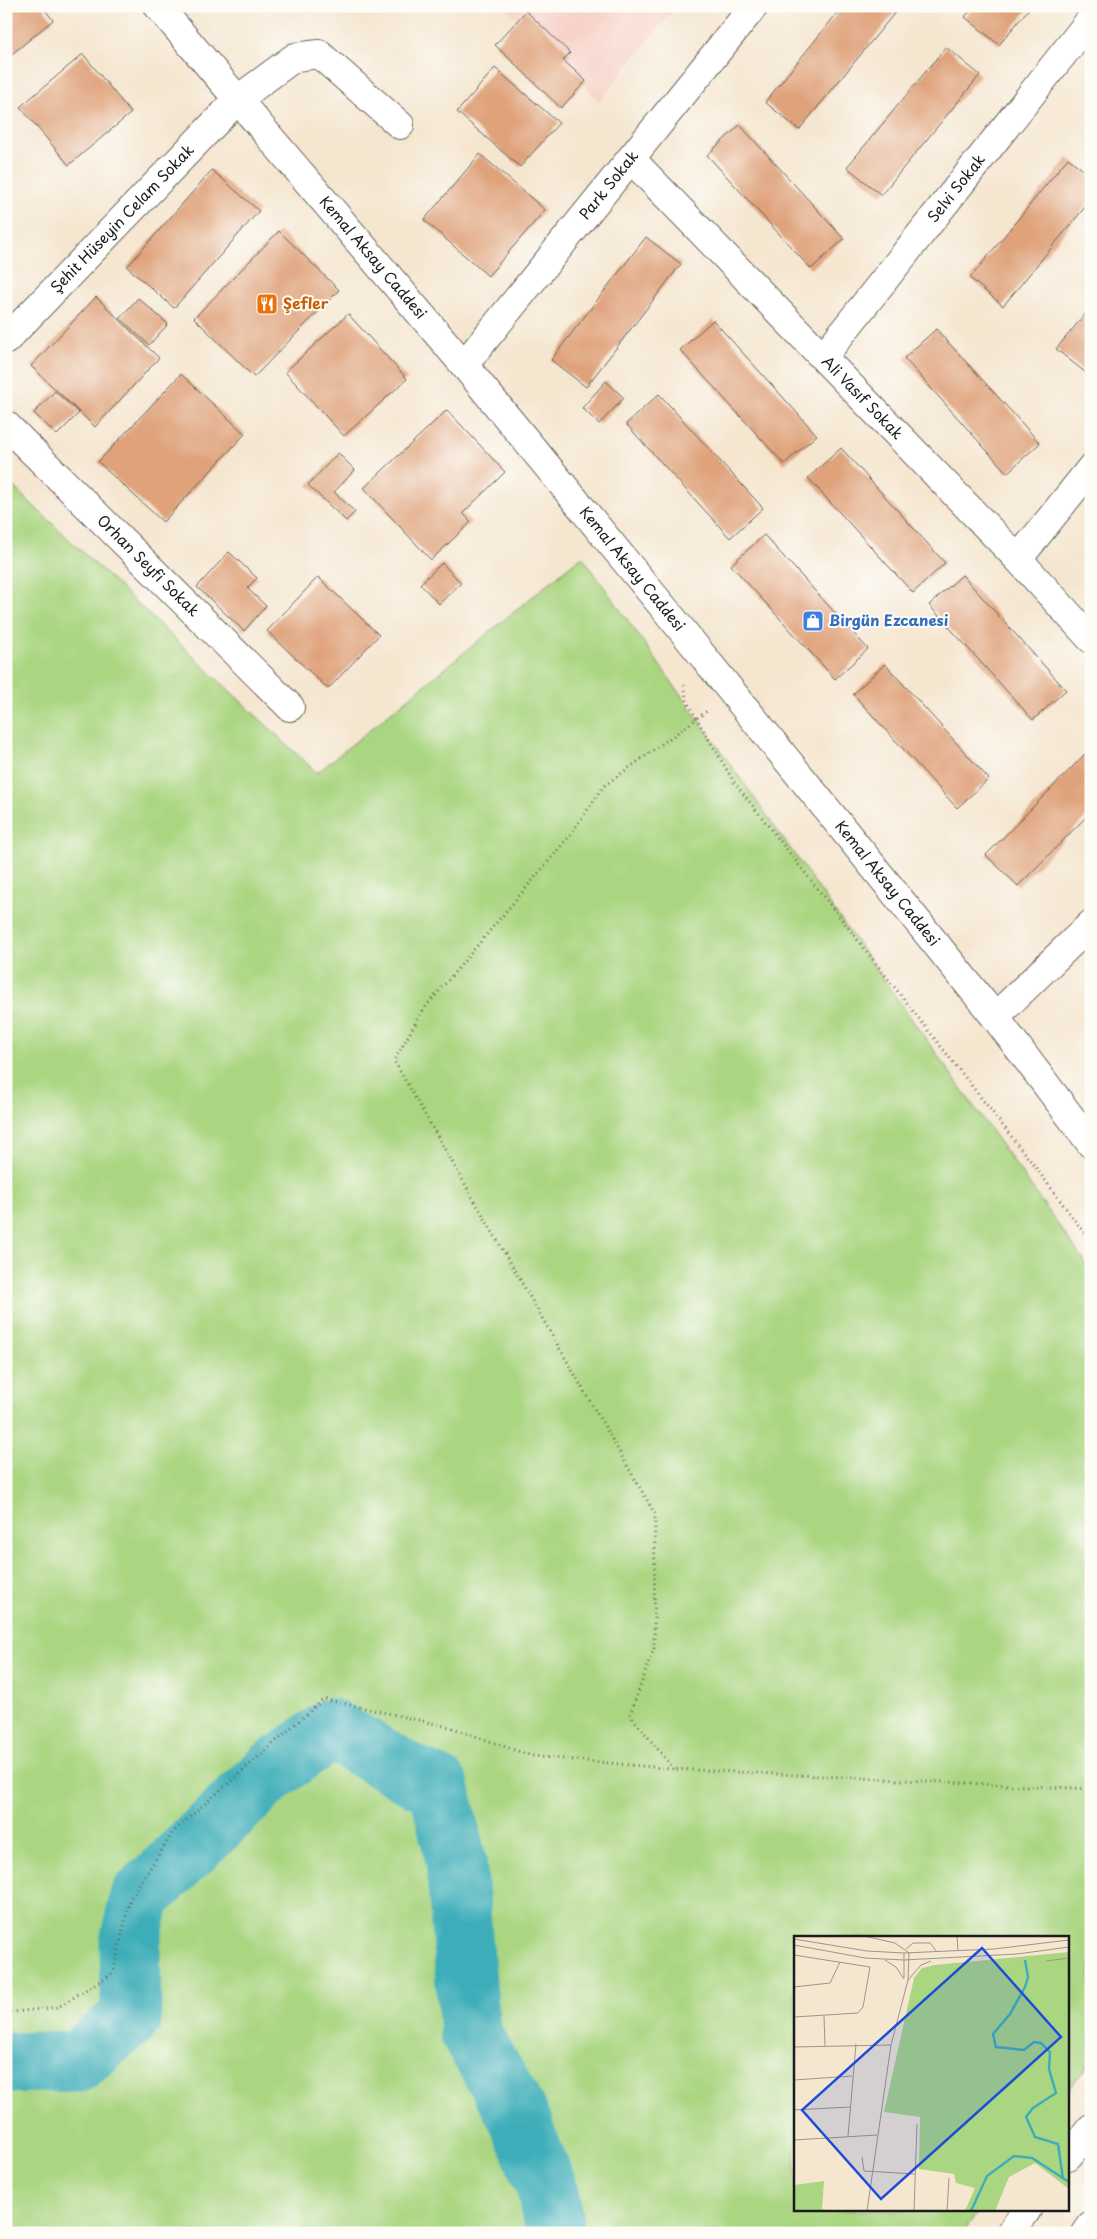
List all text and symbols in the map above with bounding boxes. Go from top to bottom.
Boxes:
street label: Şehit Hüseyin Celam Sokak [44,138,199,298]
street label: Park Sokak [573,144,643,224]
street label: Selvi Sokak [921,148,990,227]
street label: Kemal Aksay Caddesi [315,190,433,324]
place label: Şefler [283,291,329,314]
restaurant icon: Şefler [255,292,279,316]
street label: Ali Vasıf Sokak [817,350,910,444]
street label: Kemal Aksay Caddesi [575,501,691,635]
street label: Orhan Seyfi Sokak [92,509,206,621]
place label: Birgün Ezcanesi [829,608,949,631]
shop icon: Birgün Ezcanesi [801,609,825,633]
street label: Kemal Aksay Caddesi [830,815,946,950]
inset map [794,1936,1070,2212]

